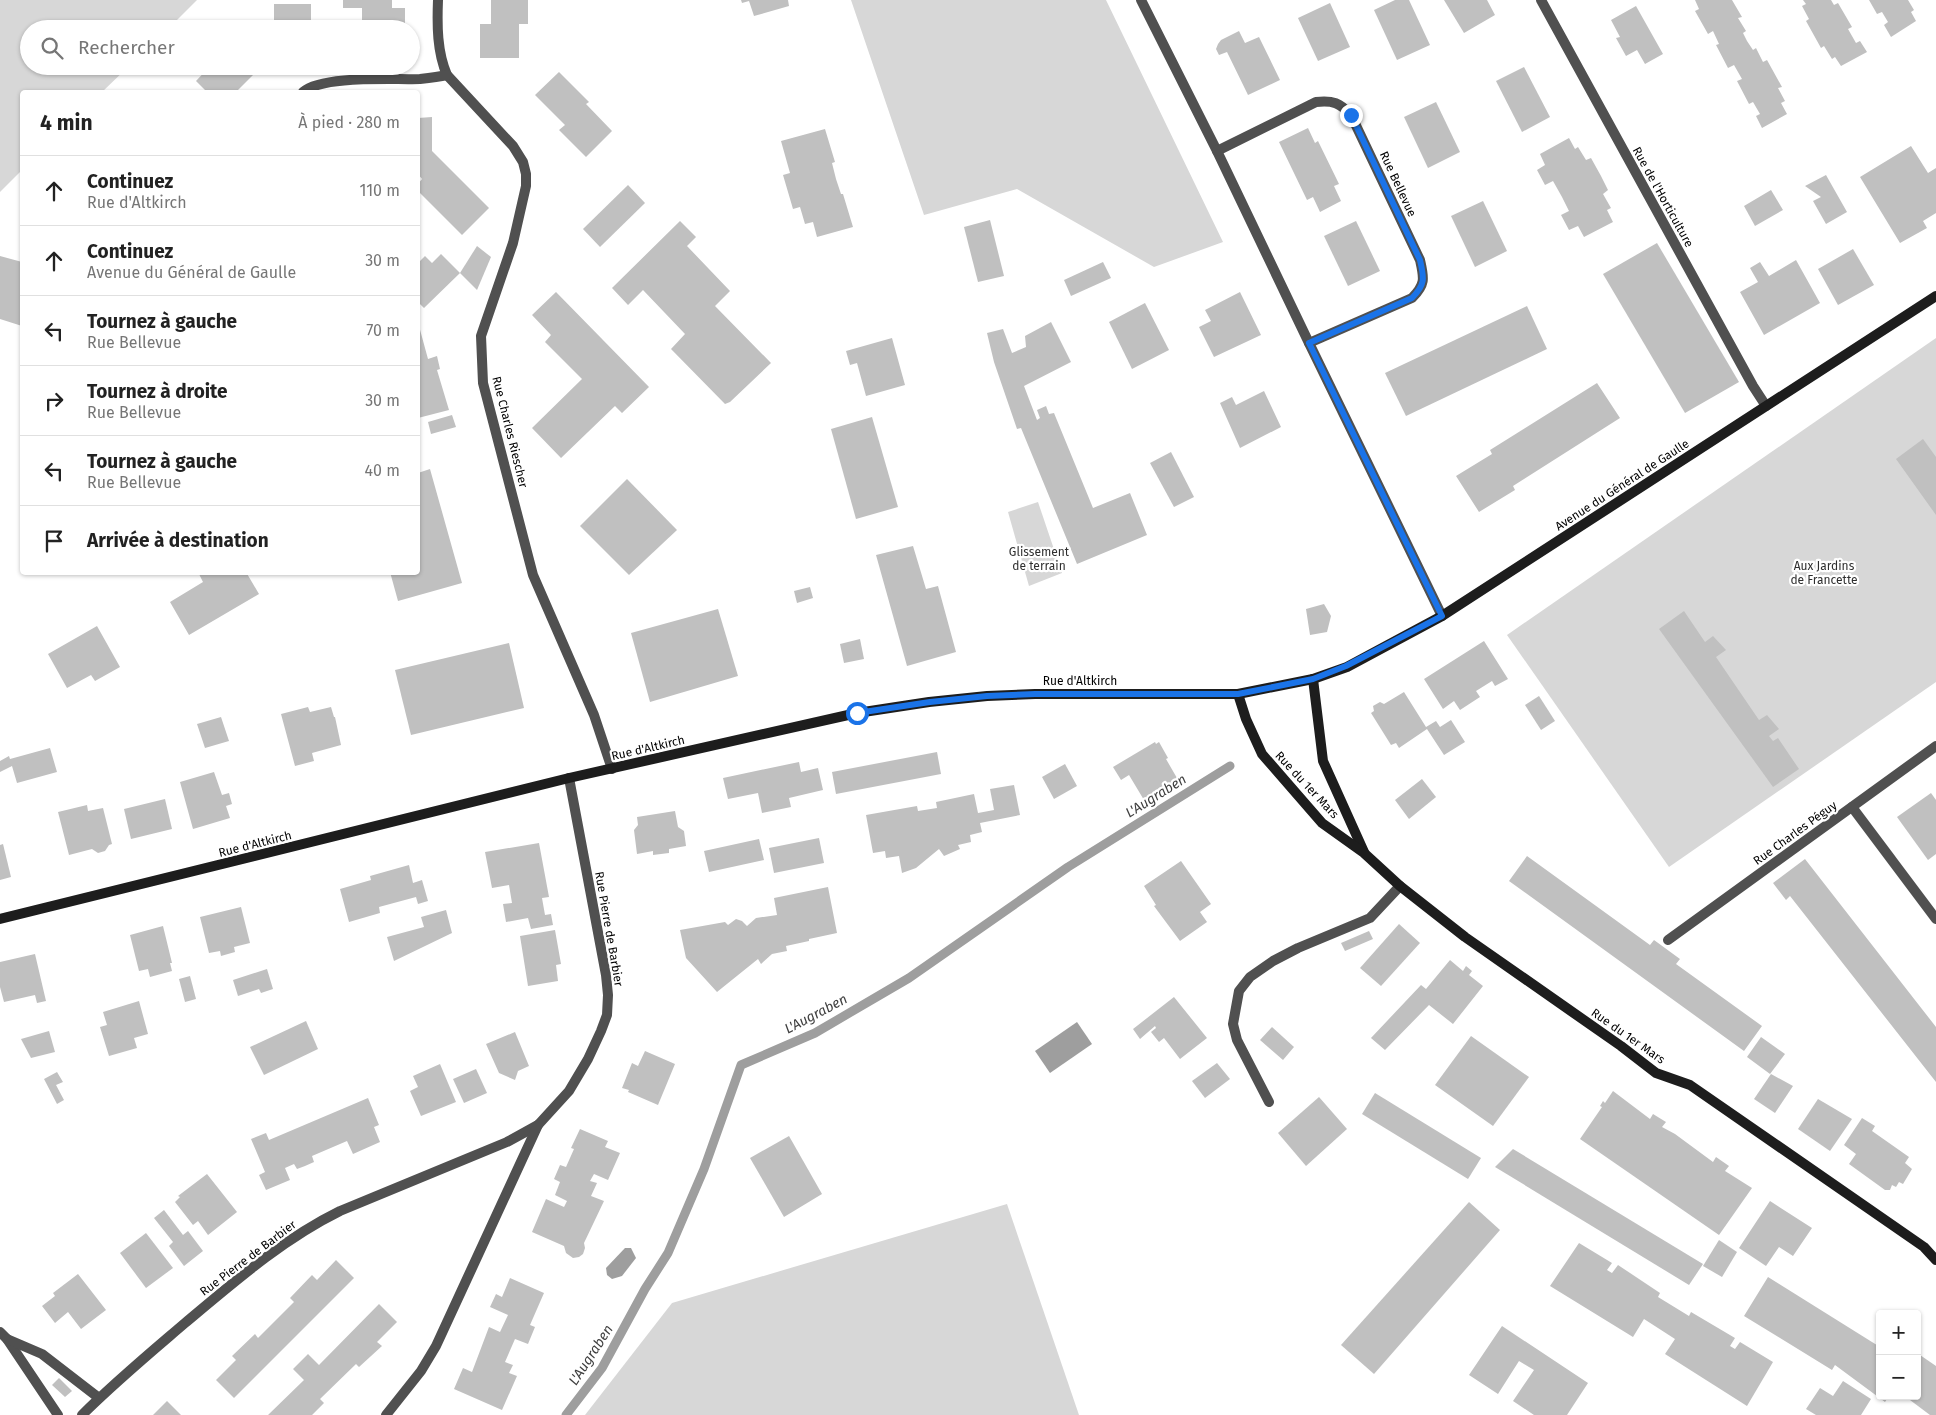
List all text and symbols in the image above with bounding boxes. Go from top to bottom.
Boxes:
search box [20,20,420,75]
icon: search [38,34,66,62]
text: Rechercher [78,36,175,59]
route end [1340,104,1363,127]
text: 4 min [40,110,93,136]
text: À pied · 280 m [298,113,400,132]
street label: Rue de l'Horticulture [1630,144,1696,250]
street label: Rue Bellevue [1377,149,1419,219]
text: Continuez [87,170,173,193]
icon: ahead [40,177,68,205]
text: 110 m [359,181,400,200]
text: Rue d'Altkirch [87,193,187,212]
text: Continuez [87,240,173,263]
icon: ahead [40,247,68,275]
text: 30 m [365,251,400,270]
text: Avenue du Général de Gaulle [87,263,296,282]
text: Tournez à gauche [87,310,237,333]
icon: left [40,317,68,345]
text: 70 m [366,321,400,340]
text: Rue Bellevue [87,333,181,352]
street label: Rue Charles Riescher [489,375,531,489]
text: Tournez à droite [87,380,228,403]
icon: right [40,387,68,415]
text: 30 m [365,391,400,410]
text: Rue Bellevue [87,403,181,422]
street label: Avenue du Général de Gaulle [1552,436,1692,534]
text: Tournez à gauche [87,450,237,473]
icon: left [40,457,68,485]
text: 40 m [365,461,400,480]
text: Rue Bellevue [87,473,181,492]
icon: arrive [40,527,68,555]
text: Arrivée à destination [87,529,269,552]
park label: Glissement de terrain [1009,545,1070,573]
park label: Aux Jardins de Francette [1790,559,1858,587]
street label: Rue d'Altkirch [1043,674,1117,688]
route start [846,702,869,725]
street label: Rue d'Altkirch [610,733,686,763]
street label: Rue du 1er Mars [1272,748,1342,822]
water label: L'Augraben [1122,771,1190,821]
street label: Rue Charles Péguy [1751,798,1840,868]
street label: Rue d'Altkirch [217,828,293,860]
street label: Rue Pierre de Barbier [592,870,626,988]
water label: L'Augraben [782,990,850,1038]
street label: Rue du 1er Mars [1588,1005,1668,1067]
street label: Rue Pierre de Barbier [197,1217,299,1299]
map controls [1876,1310,1921,1400]
button: + [1876,1310,1921,1355]
water label: L'Augraben [565,1322,617,1388]
button: − [1876,1355,1921,1400]

